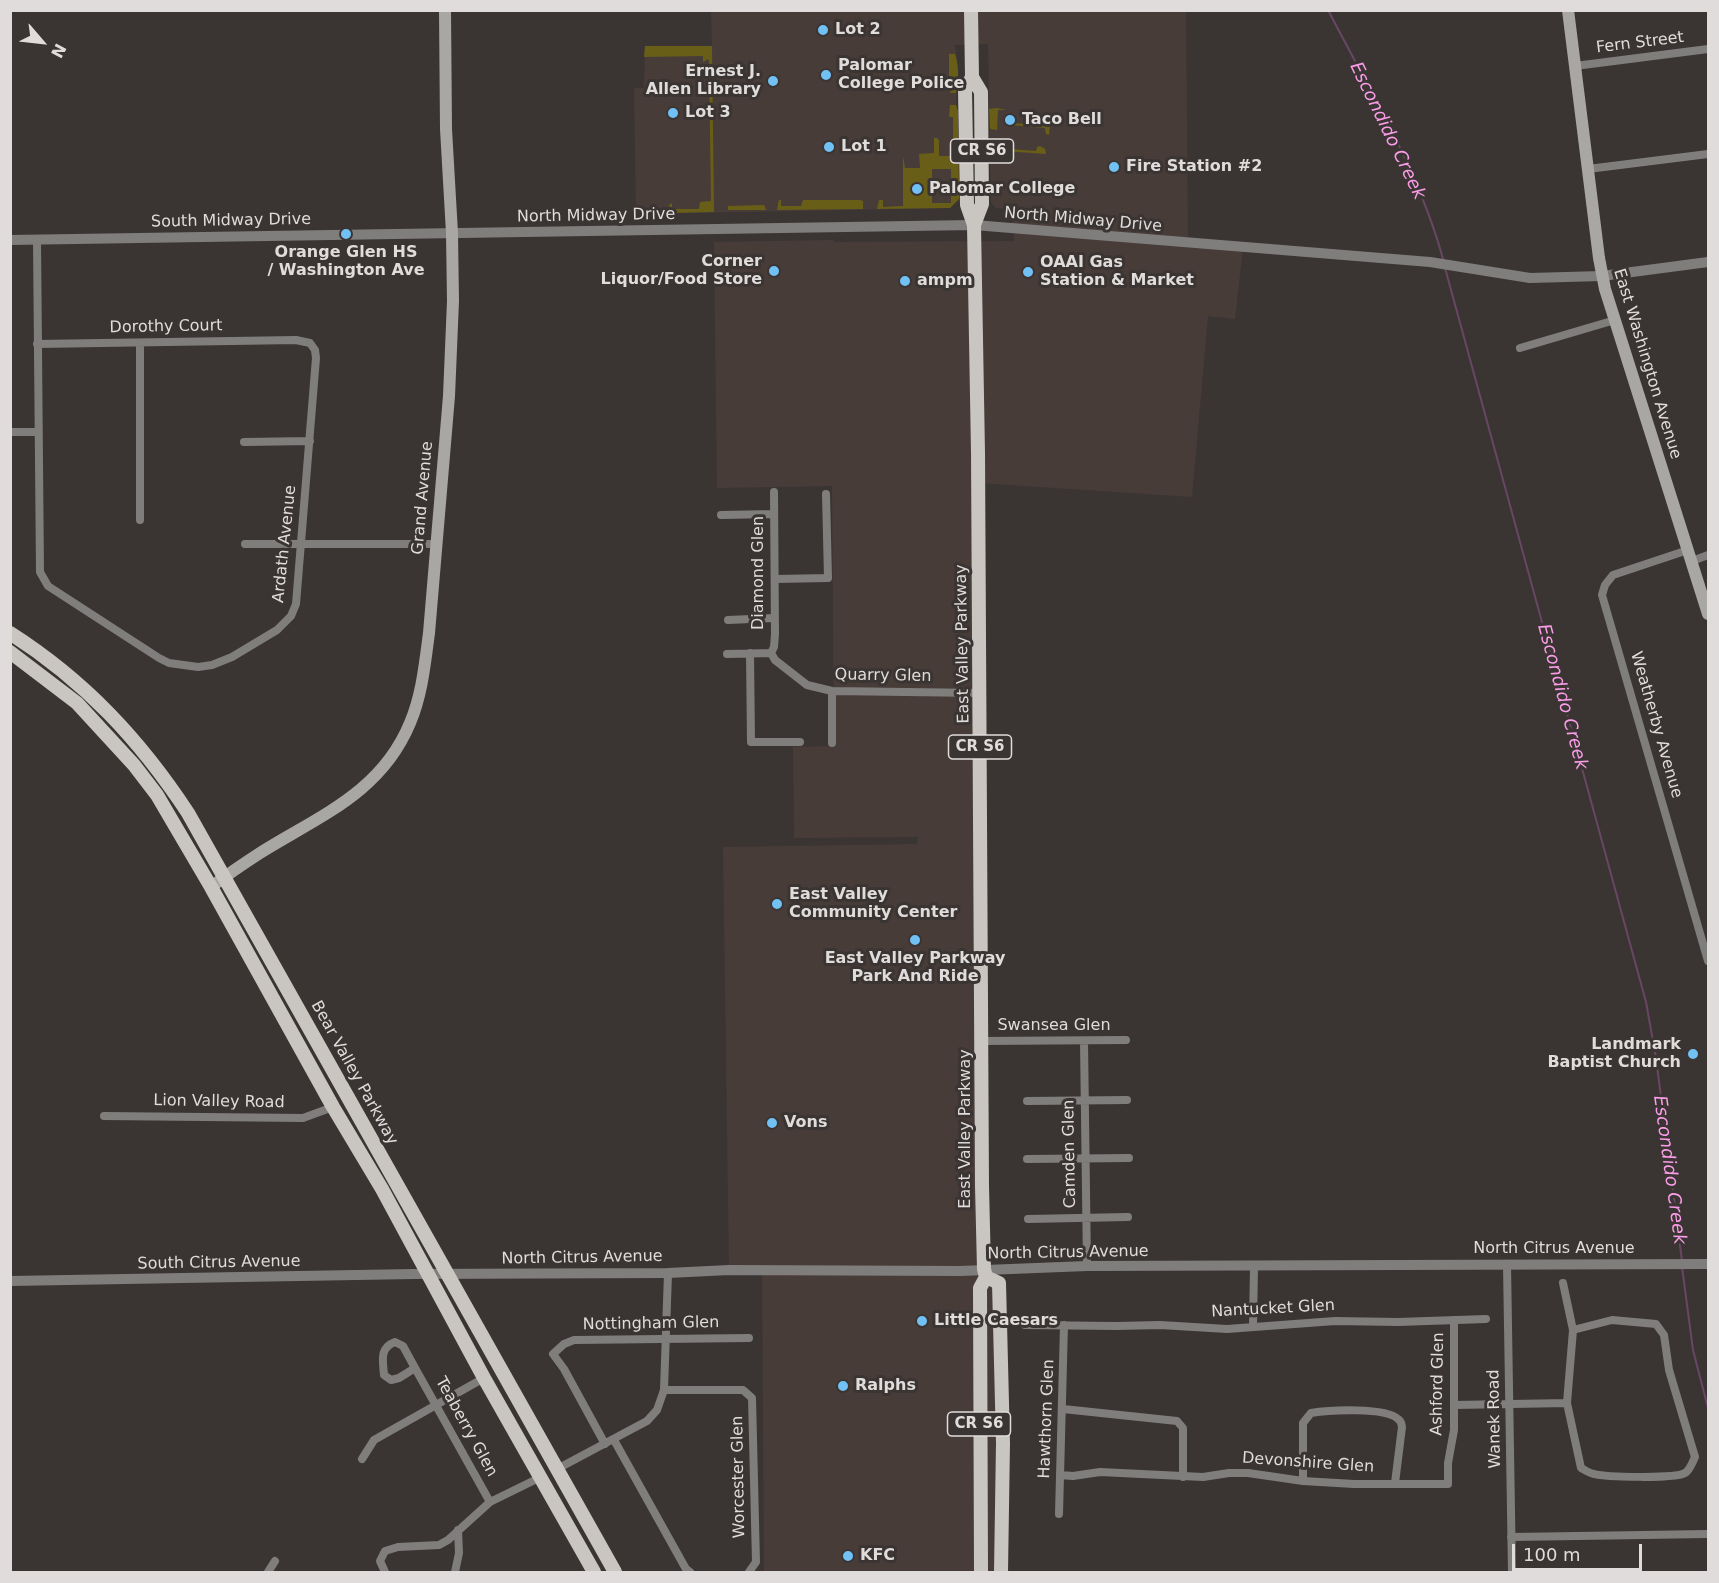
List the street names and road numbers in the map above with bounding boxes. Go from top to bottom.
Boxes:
street label: Fern Street [1595,28,1685,58]
road number: CR S6 [950,139,1014,163]
street label: North Midway Drive [1003,204,1163,236]
street label: North Midway Drive [517,205,675,227]
street label: South Midway Drive [151,210,311,232]
street label: East Washington Avenue [1609,266,1685,462]
street label: Dorothy Court [109,316,223,338]
street label: Grand Avenue [408,441,438,555]
street label: Ardath Avenue [269,484,301,604]
street label: Diamond Glen [749,516,769,630]
street label: East Valley Parkway [952,564,974,724]
street label: Weatherby Avenue [1626,650,1686,800]
street label: Quarry Glen [834,666,932,686]
road number: CR S6 [948,735,1012,759]
street label: Bear Valley Parkway [306,997,402,1149]
street label: Swansea Glen [997,1016,1111,1036]
street label: East Valley Parkway [956,1049,976,1209]
street label: Lion Valley Road [153,1091,285,1113]
street label: Camden Glen [1059,1100,1081,1208]
street label: North Citrus Avenue [1473,1239,1635,1259]
street label: North Citrus Avenue [987,1242,1149,1264]
street label: North Citrus Avenue [501,1247,663,1269]
street label: South Citrus Avenue [137,1252,301,1274]
street label: Nantucket Glen [1211,1296,1335,1322]
street label: Nottingham Glen [583,1313,719,1335]
street label: Ashford Glen [1428,1332,1448,1436]
street label: Hawthorn Glen [1035,1359,1059,1479]
street label: Wanek Road [1485,1369,1505,1469]
street label: Teaberry Glen [431,1374,501,1480]
road number: CR S6 [948,1412,1010,1436]
street label: Worcester Glen [728,1416,750,1538]
street label: Devonshire Glen [1241,1449,1375,1477]

